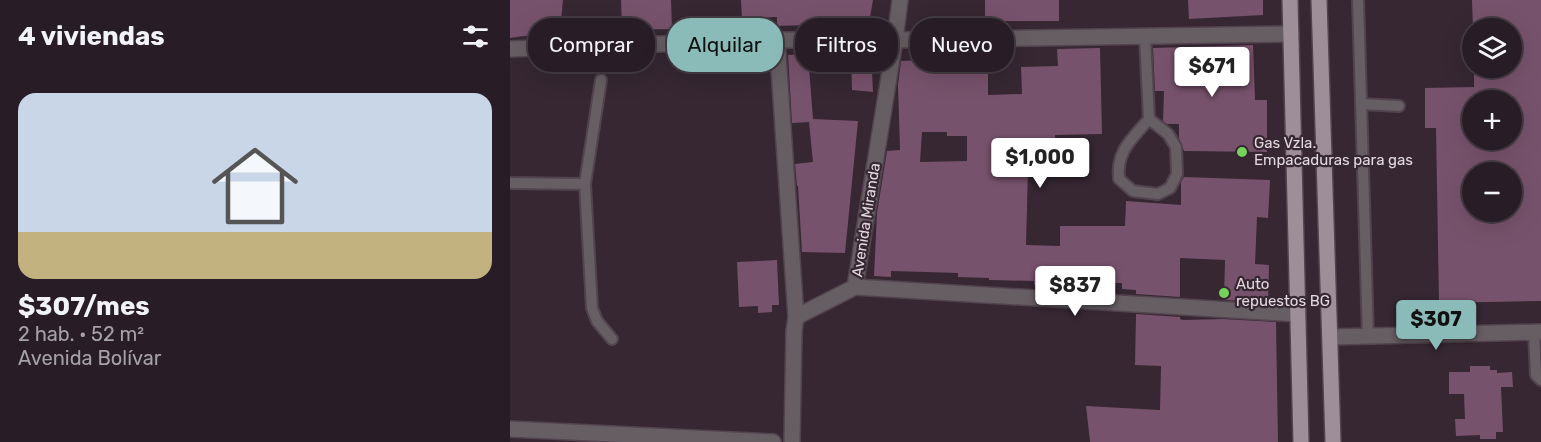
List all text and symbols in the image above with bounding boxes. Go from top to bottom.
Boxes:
chip: Comprar [528,18,655,72]
chip: Alquilar [667,18,783,72]
chip: Filtros [795,18,898,72]
chip: Nuevo [910,18,1014,72]
map controls [1462,18,1522,222]
button: layers [1462,18,1522,78]
icon: filters [459,20,492,53]
text: 4 viviendas [18,21,165,52]
pin: $671 [1176,47,1248,98]
text: $671 [1188,54,1236,78]
button: + [1462,90,1522,150]
icon: home [201,132,309,240]
place label: Gas Vzla. Empacaduras para gas [1254,134,1413,169]
pin: $1,000 [991,138,1089,189]
text: $1,000 [1005,145,1075,169]
marker: Gas Vzla. Empacaduras para gas [1235,145,1249,159]
street label: Avenida Miranda [848,162,884,278]
button: − [1462,162,1522,222]
pin: $837 [1039,266,1111,317]
text: $837 [1049,273,1101,297]
place label: Auto repuestos BG [1236,275,1330,310]
marker: Auto repuestos BG [1217,286,1231,300]
text: $307/mes [18,291,150,322]
pin: $307 [1400,300,1472,351]
text: $307 [1410,307,1462,331]
text: 2 hab. · 52 m² [18,322,144,346]
text: Avenida Bolívar [18,346,161,370]

